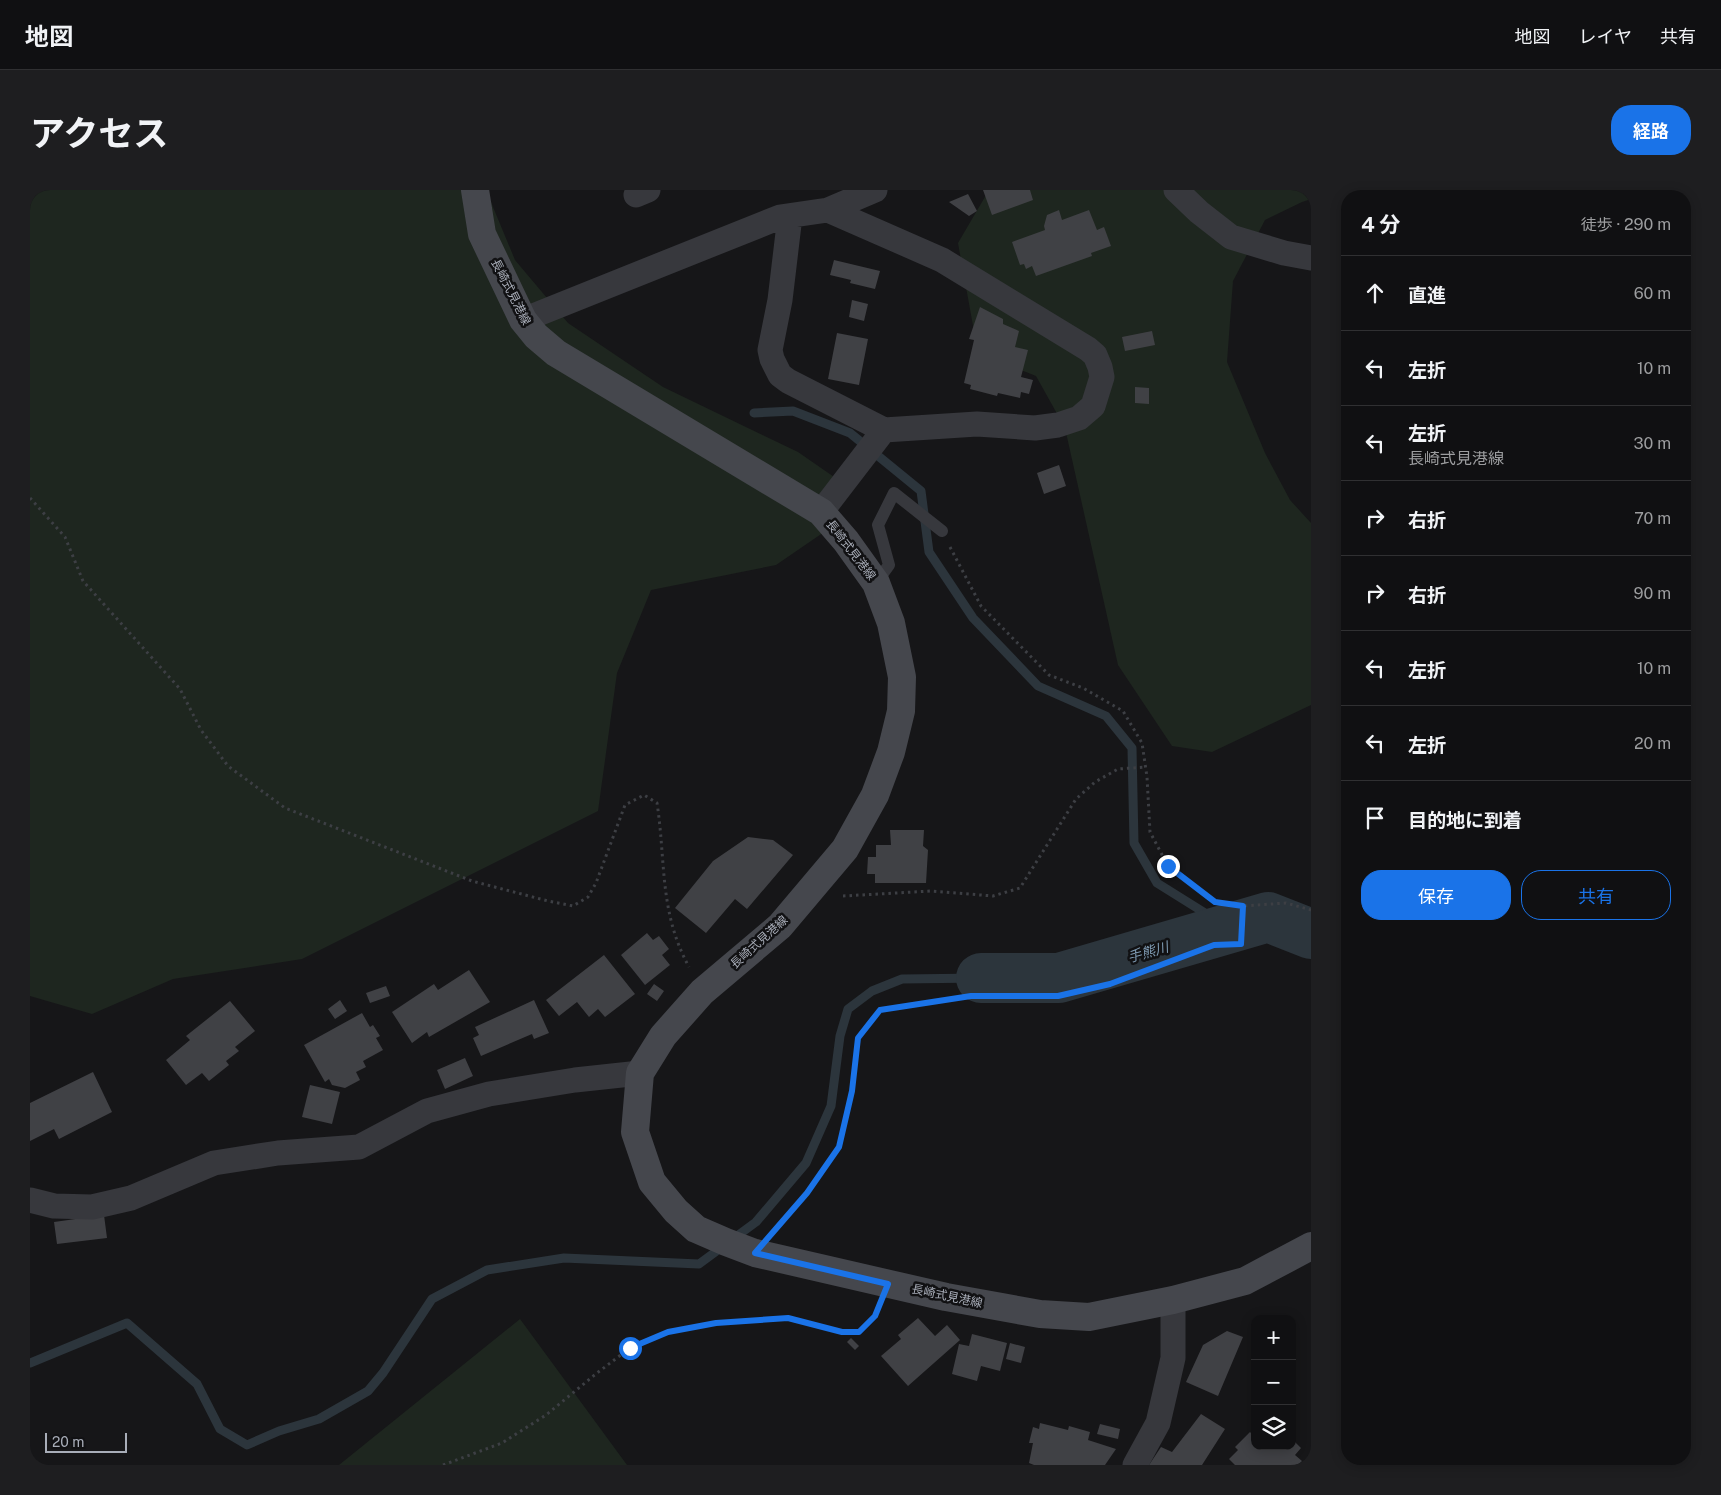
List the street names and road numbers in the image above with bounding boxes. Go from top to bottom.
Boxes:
street label: 長崎式見港線 [488,257,534,327]
street label: 長崎式見港線 [823,517,879,583]
street label: 長崎式見港線 [728,913,790,971]
street label: 長崎式見港線 [910,1282,984,1310]

